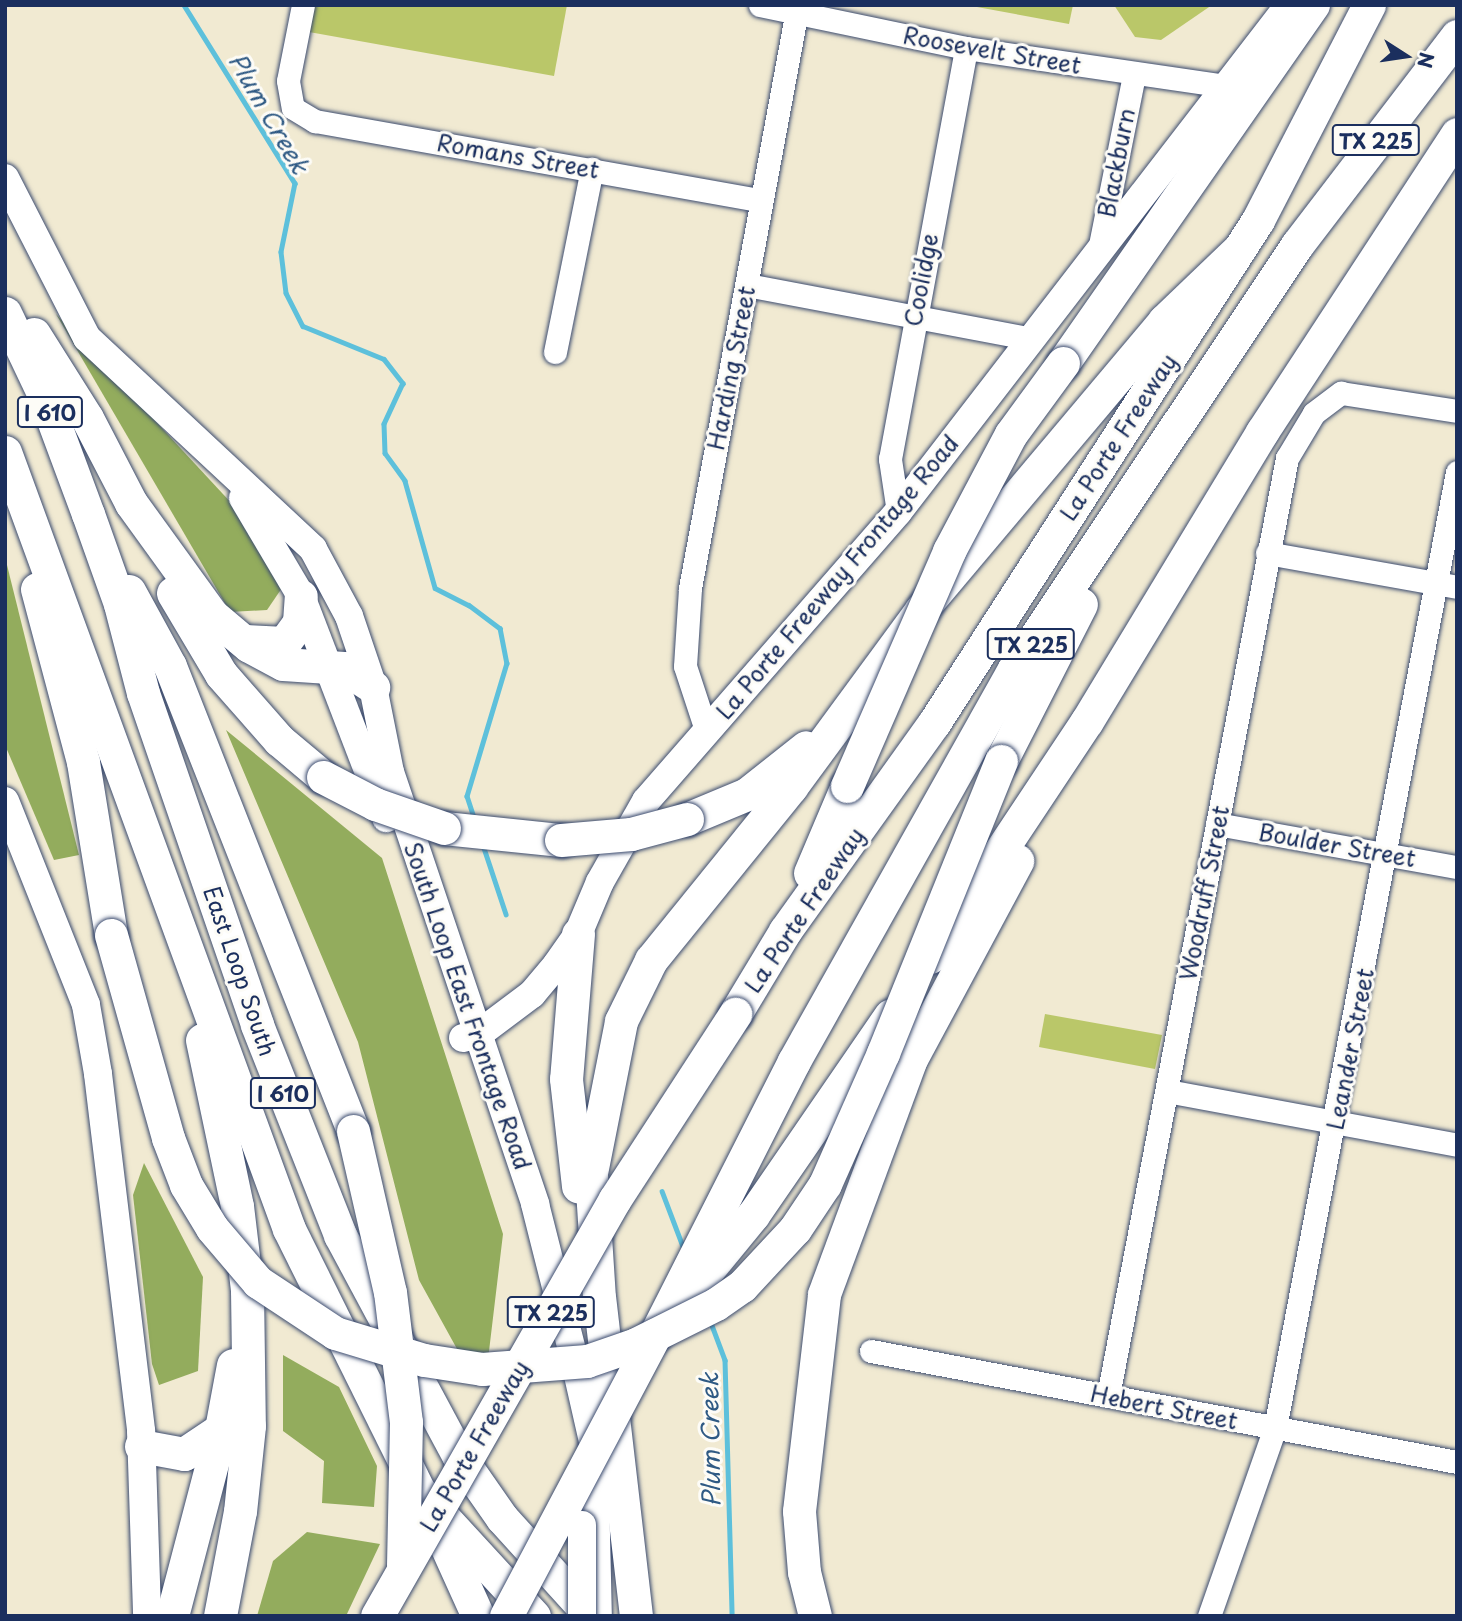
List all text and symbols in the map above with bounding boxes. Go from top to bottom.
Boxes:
street label: Roosevelt Street [901,21,1083,79]
north arrow [1371,21,1441,91]
water label: Plum Creek [223,47,315,179]
text: N [1411,50,1442,71]
street label: Blackburn [1092,106,1140,220]
road number: TX 225 [1330,122,1422,158]
street label: Romans Street [435,128,601,184]
street label: Coolidge [898,231,944,329]
street label: Harding Street [702,284,760,452]
street label: La Porte Freeway [1054,348,1182,526]
road number: I 610 [15,394,85,430]
street label: La Porte Freeway Frontage Road [710,429,964,725]
road number: TX 225 [986,626,1076,662]
street label: Woodruff Street [1173,802,1235,984]
street label: Boulder Street [1256,818,1418,872]
street label: La Porte Freeway [738,822,870,998]
street label: South Loop East Frontage Road [398,837,538,1175]
street label: East Loop South [198,882,282,1060]
street label: Leander Street [1321,965,1379,1133]
road number: I 610 [248,1076,318,1110]
road number: TX 225 [505,1294,596,1330]
street label: La Porte Freeway [414,1355,534,1537]
water label: Plum Creek [694,1372,726,1508]
street label: Hebert Street [1088,1379,1240,1435]

